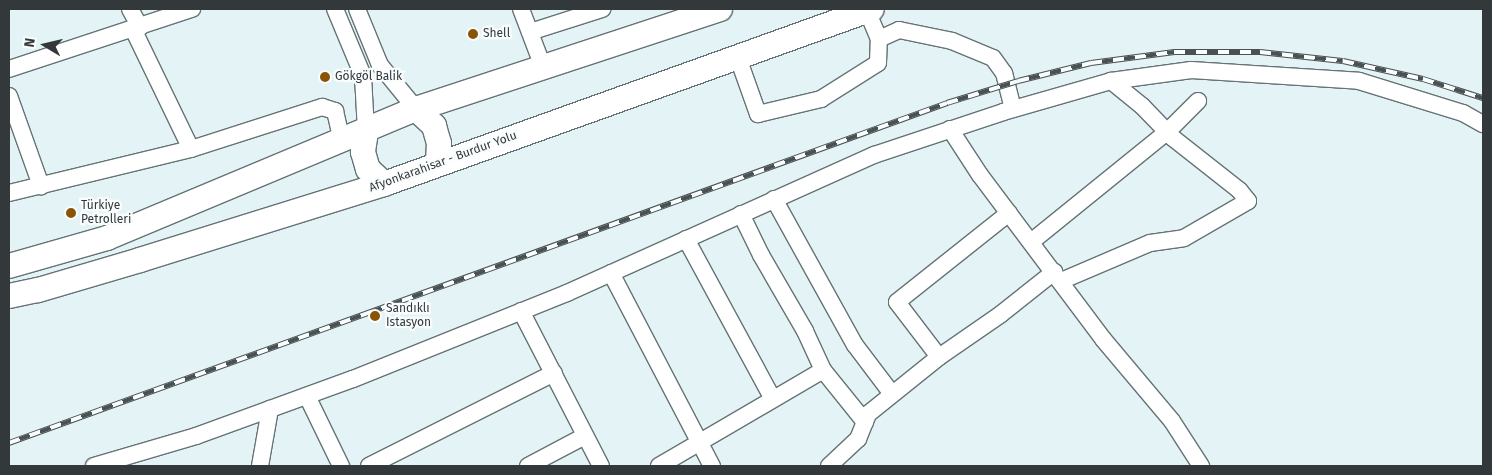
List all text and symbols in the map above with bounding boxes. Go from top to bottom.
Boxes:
north arrow [20,20,70,70]
place label: Shell [483,27,510,41]
marker: Shell [467,28,479,40]
text: N [21,37,39,49]
place label: Gökgöl Balik [335,70,402,84]
marker: Gökgöl Balik [319,71,331,83]
street label: Afyonkarahisar - Burdur Yolu [367,129,519,195]
place label: Türkiye Petrolleri [81,199,131,227]
marker: Türkiye Petrolleri [65,207,77,219]
place label: Sandıklı Istasyon [386,302,431,330]
marker: Sandıklı Istasyon [368,309,382,323]

